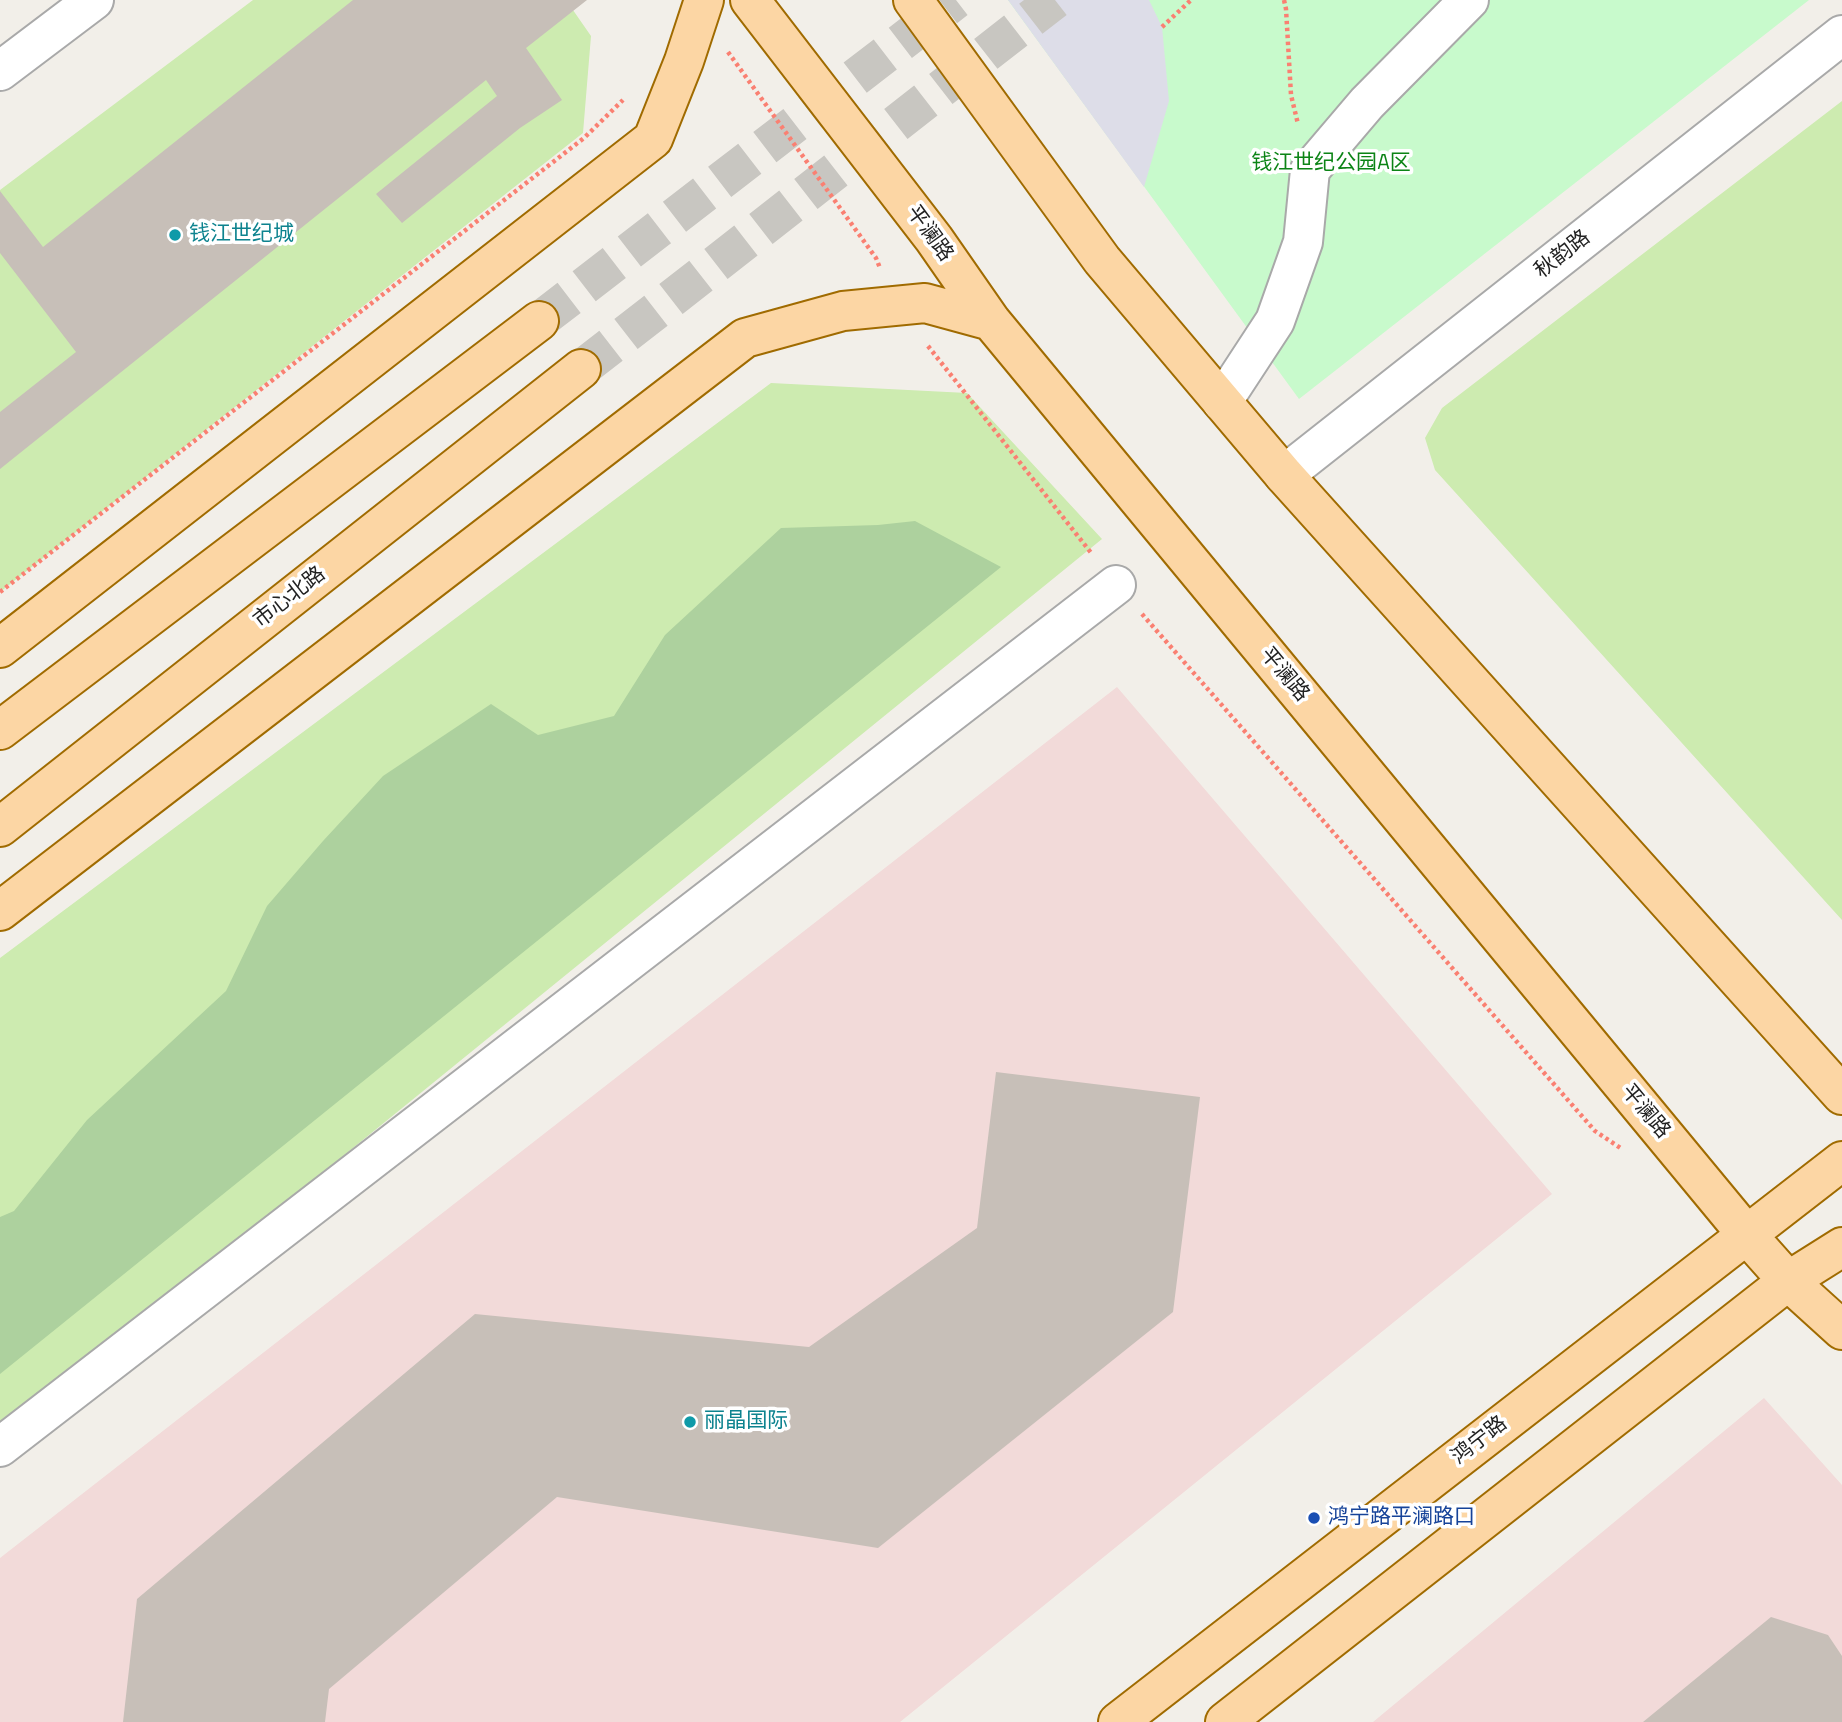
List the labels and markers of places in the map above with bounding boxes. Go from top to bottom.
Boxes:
place label: 钱江世纪城 [189,222,294,248]
marker: 钱江世纪城 [167,227,183,243]
place label: 丽晶国际 [704,1409,788,1435]
marker: 丽晶国际 [682,1414,698,1430]
place label: 鸿宁路平澜路口 [1328,1505,1475,1531]
marker: 鸿宁路平澜路口 [1306,1510,1322,1526]

